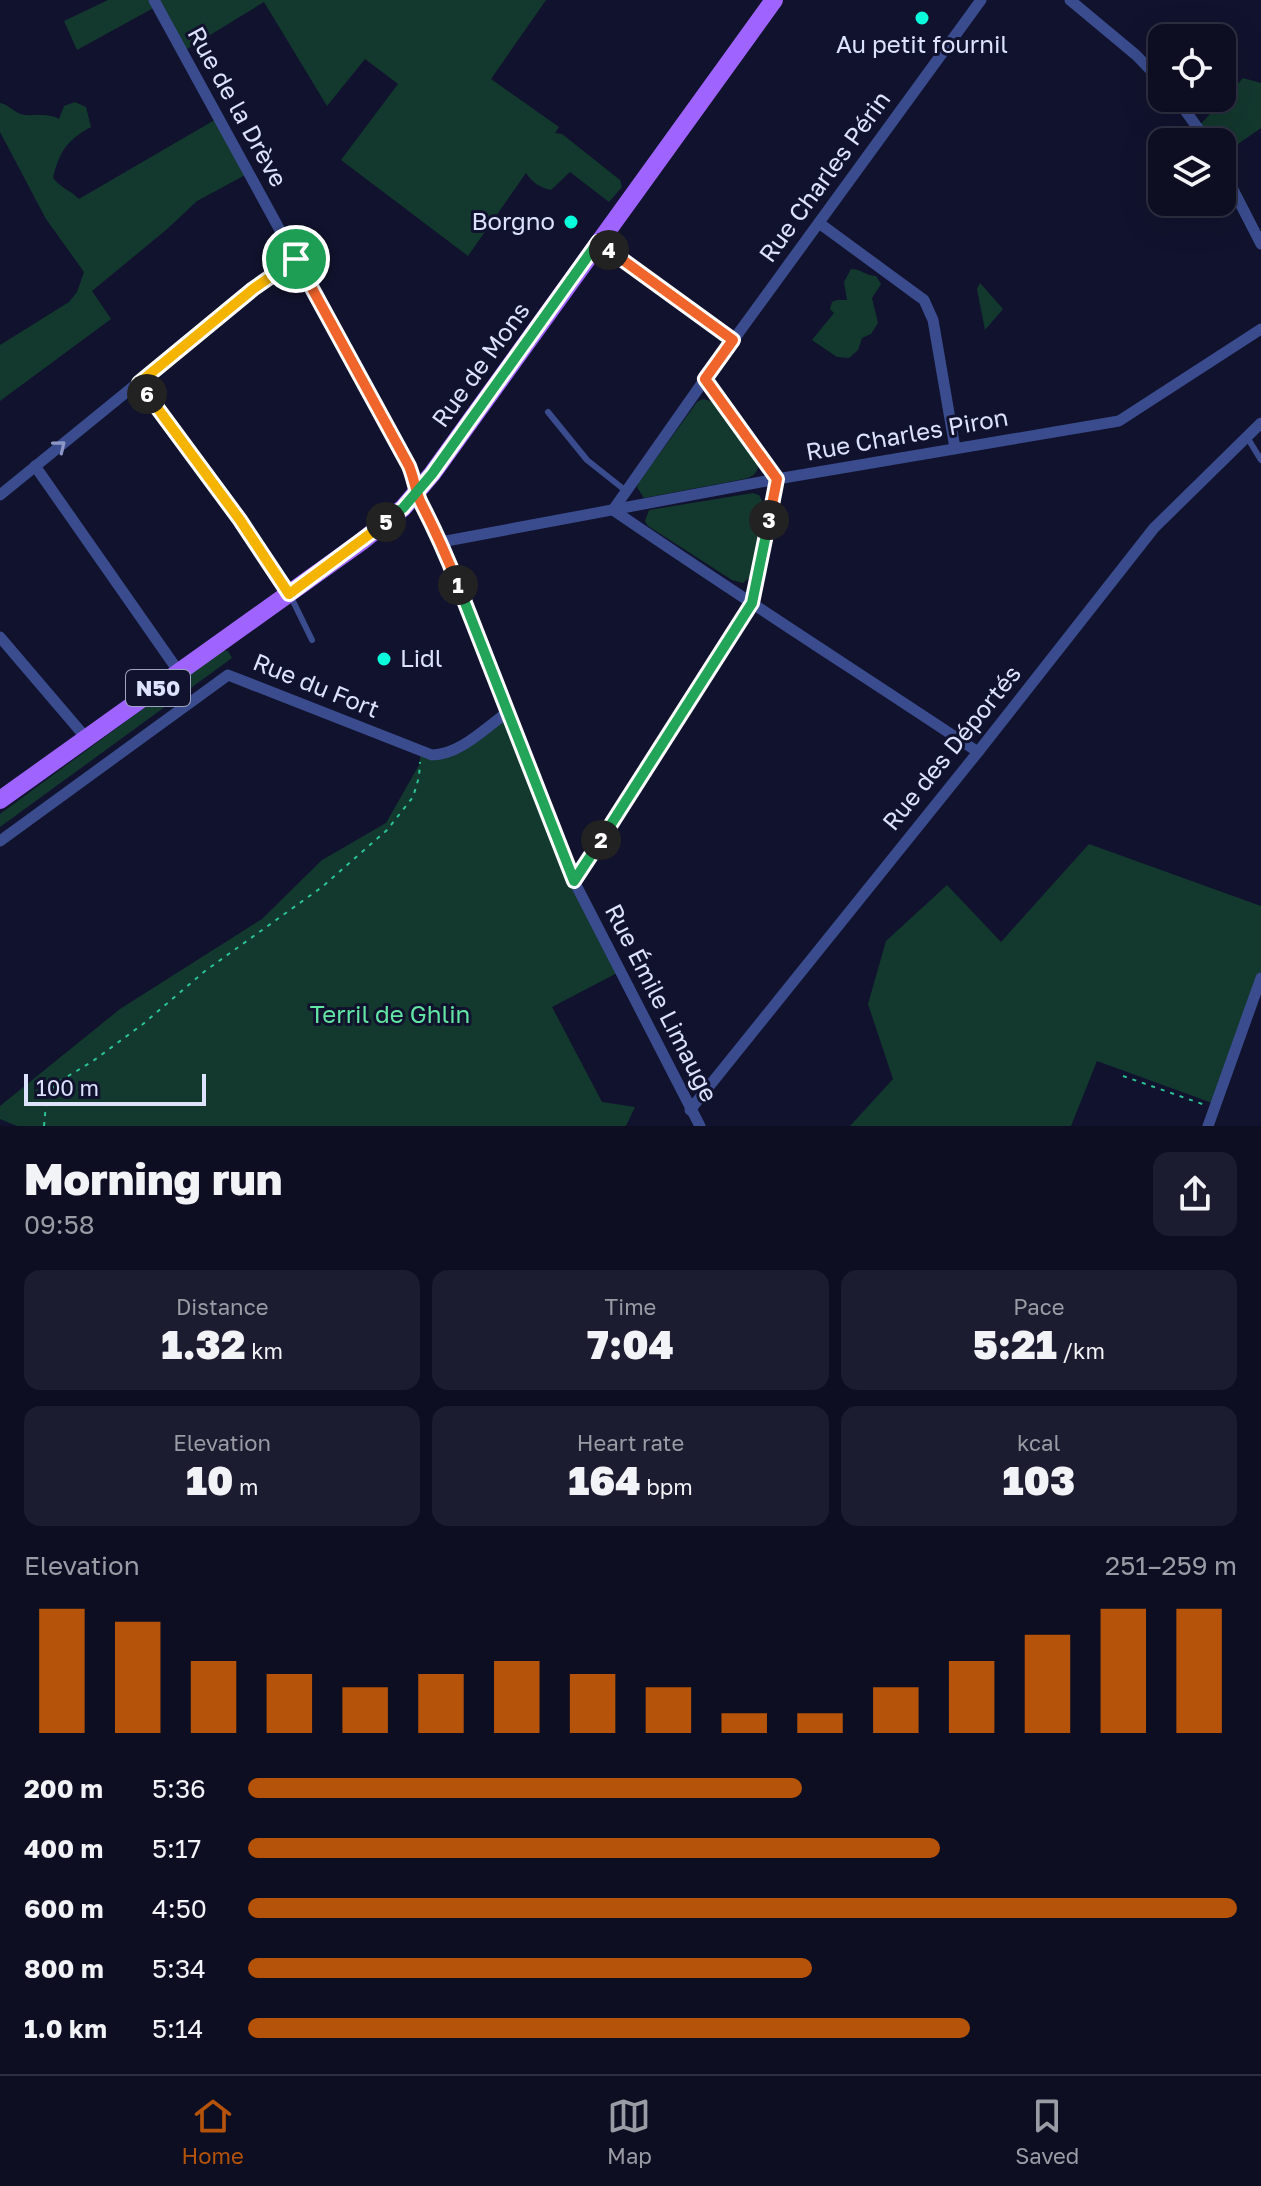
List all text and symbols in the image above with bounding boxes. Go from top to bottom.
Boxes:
marker: Au petit fournil [913,9,931,27]
street label: Rue de la Drève [182,21,294,191]
map controls [1148,24,1236,216]
button: locate [1148,24,1236,112]
place label: Au petit fournil [836,29,1008,58]
street label: Rue Charles Périn [752,85,896,267]
button: layers [1148,128,1236,216]
place label: Borgno [471,206,555,235]
marker: Borgno [562,213,580,231]
pin [262,225,330,293]
pin: 4 [589,230,629,270]
text: 4 [602,236,616,263]
icon: arrive [274,237,318,281]
street label: Rue de Mons [425,296,535,432]
pin: 6 [127,374,167,414]
text: 6 [140,380,154,407]
street label: Rue Charles Piron [803,401,1010,466]
one-way arrow [51,441,65,456]
pin: 3 [749,500,789,540]
pin: 5 [366,502,406,542]
text: 3 [762,506,776,533]
text: 5 [379,508,393,535]
pin: 1 [438,565,478,605]
text: 1 [452,571,464,598]
place label: Lidl [400,643,443,672]
street label: Rue du Fort [249,646,384,723]
marker: Lidl [375,650,393,668]
street label: Rue des Déportés [875,659,1026,835]
road number: N50 [126,670,190,706]
pin: 2 [581,820,621,860]
text: 2 [594,826,608,853]
street label: Rue Émile Limauge [600,899,725,1106]
park label: Terril de Ghlin [310,999,470,1028]
scale bar [24,1070,206,1106]
text: 100 m [36,1074,99,1101]
text: Morning run [24,1152,282,1205]
button: share [1153,1152,1237,1236]
text: 09:58 [24,1209,95,1240]
text: Distance [176,1293,268,1320]
text: Time [605,1293,656,1320]
text: Pace [1013,1293,1065,1320]
text: 1.32 [161,1320,246,1368]
text: 7:04 [587,1320,674,1368]
text: 5:21 [973,1320,1057,1368]
text: km [246,1337,283,1364]
text: /km [1057,1337,1105,1364]
text: Elevation [173,1429,271,1456]
text: Heart rate [577,1429,684,1456]
text: kcal [1017,1429,1061,1456]
text: 10 [186,1456,233,1504]
text: 164 [568,1456,641,1504]
text: 103 [1002,1456,1075,1504]
text: m [233,1473,258,1500]
text: bpm [641,1473,693,1500]
text: Elevation [24,1550,140,1581]
text: 251–259 m [1105,1550,1237,1581]
text: 200 m [24,1773,103,1804]
text: 5:36 [152,1773,206,1804]
text: 400 m [24,1833,103,1864]
text: 5:17 [152,1833,201,1864]
text: 600 m [24,1893,104,1924]
text: 4:50 [152,1893,207,1924]
text: 800 m [24,1953,104,1984]
text: 5:34 [152,1953,206,1984]
text: 1.0 km [24,2013,107,2044]
text: 5:14 [152,2013,203,2044]
tab: Home [182,2094,244,2169]
tab: Map [607,2094,652,2169]
tab: Saved [1015,2094,1079,2169]

